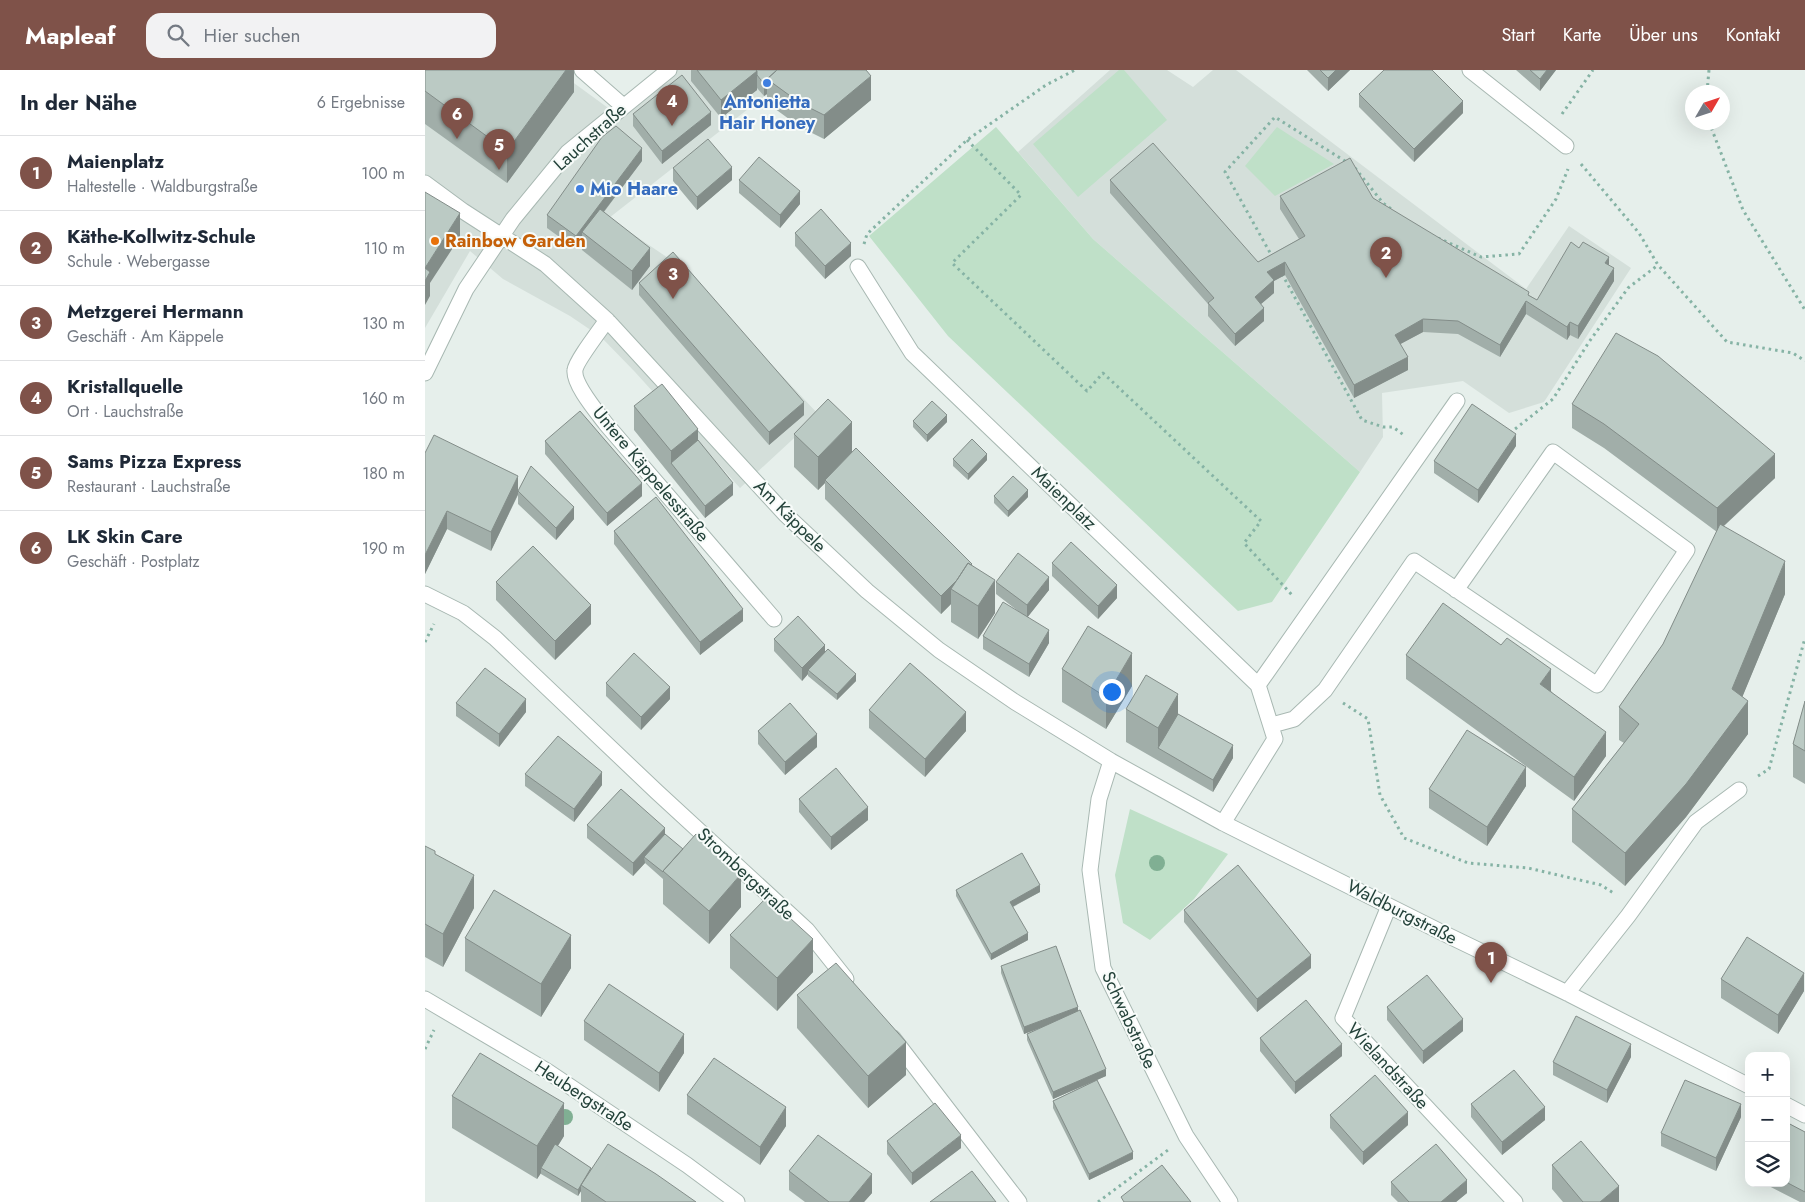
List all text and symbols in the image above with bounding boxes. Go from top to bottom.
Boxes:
search box [146,13,496,58]
text: Mapleaf [25,18,116,53]
icon: search [164,21,192,49]
text: Hier suchen [204,22,301,49]
text: Start [1501,22,1535,48]
text: Karte [1563,22,1601,48]
text: Über uns [1629,22,1698,48]
text: Kontakt [1726,22,1780,48]
marker: Antonietta Hair Honey [761,77,773,89]
pin: 4 [656,85,688,126]
north arrow [1685,85,1730,130]
text: In der Nähe [20,88,137,118]
place label: Antonietta Hair Honey [719,89,816,136]
text: 6 Ergebnisse [317,91,405,114]
street label: Lauchstraße [548,97,632,177]
pin: 6 [441,98,473,139]
pin: 5 [483,129,515,170]
text: Maienplatz [67,148,164,175]
text: 1 [32,162,40,185]
text: 100 m [361,162,405,185]
text: Haltestelle · Waldburgstraße [67,175,258,198]
place label: Mio Haare [590,176,678,202]
marker: Mio Haare [574,183,586,195]
text: Käthe-Kollwitz-Schule [67,223,256,250]
place label: Rainbow Garden [445,228,586,254]
marker: Rainbow Garden [429,235,441,247]
text: 2 [31,237,41,260]
text: 110 m [364,237,405,260]
pin: 2 [1370,237,1402,278]
text: Schule · Webergasse [67,250,210,273]
pin: 3 [657,258,689,299]
text: Metzgerei Hermann [67,298,244,325]
text: 3 [31,312,41,335]
text: 130 m [362,312,405,335]
text: Geschäft · Am Käppele [67,325,224,348]
text: Kristallquelle [67,373,183,400]
text: 4 [30,387,42,410]
text: 160 m [362,387,405,410]
text: Ort · Lauchstraße [67,400,183,423]
street label: Untere Käppelesstraße [586,400,716,548]
text: Sams Pizza Express [67,448,242,475]
street label: Maienplatz [1025,460,1103,536]
text: 5 [31,462,41,485]
text: 180 m [362,462,405,485]
street label: Am Käppele [748,474,832,558]
text: Restaurant · Lauchstraße [67,475,231,498]
text: LK Skin Care [67,523,183,550]
text: 6 [31,537,41,560]
text: 190 m [362,537,405,560]
text: Geschäft · Postplatz [67,550,200,573]
your location [1099,679,1125,705]
street label: Strombergstraße [691,822,801,926]
street label: Waldburgstraße [1342,873,1462,951]
pin: 1 [1475,942,1507,983]
street label: Schwabstraße [1095,967,1163,1073]
street label: Wielandstraße [1341,1017,1435,1115]
map controls [1745,1052,1790,1187]
button: + [1745,1052,1790,1097]
street label: Heubergstraße [529,1054,639,1138]
button: − [1745,1097,1790,1142]
button: layers [1745,1142,1790,1187]

